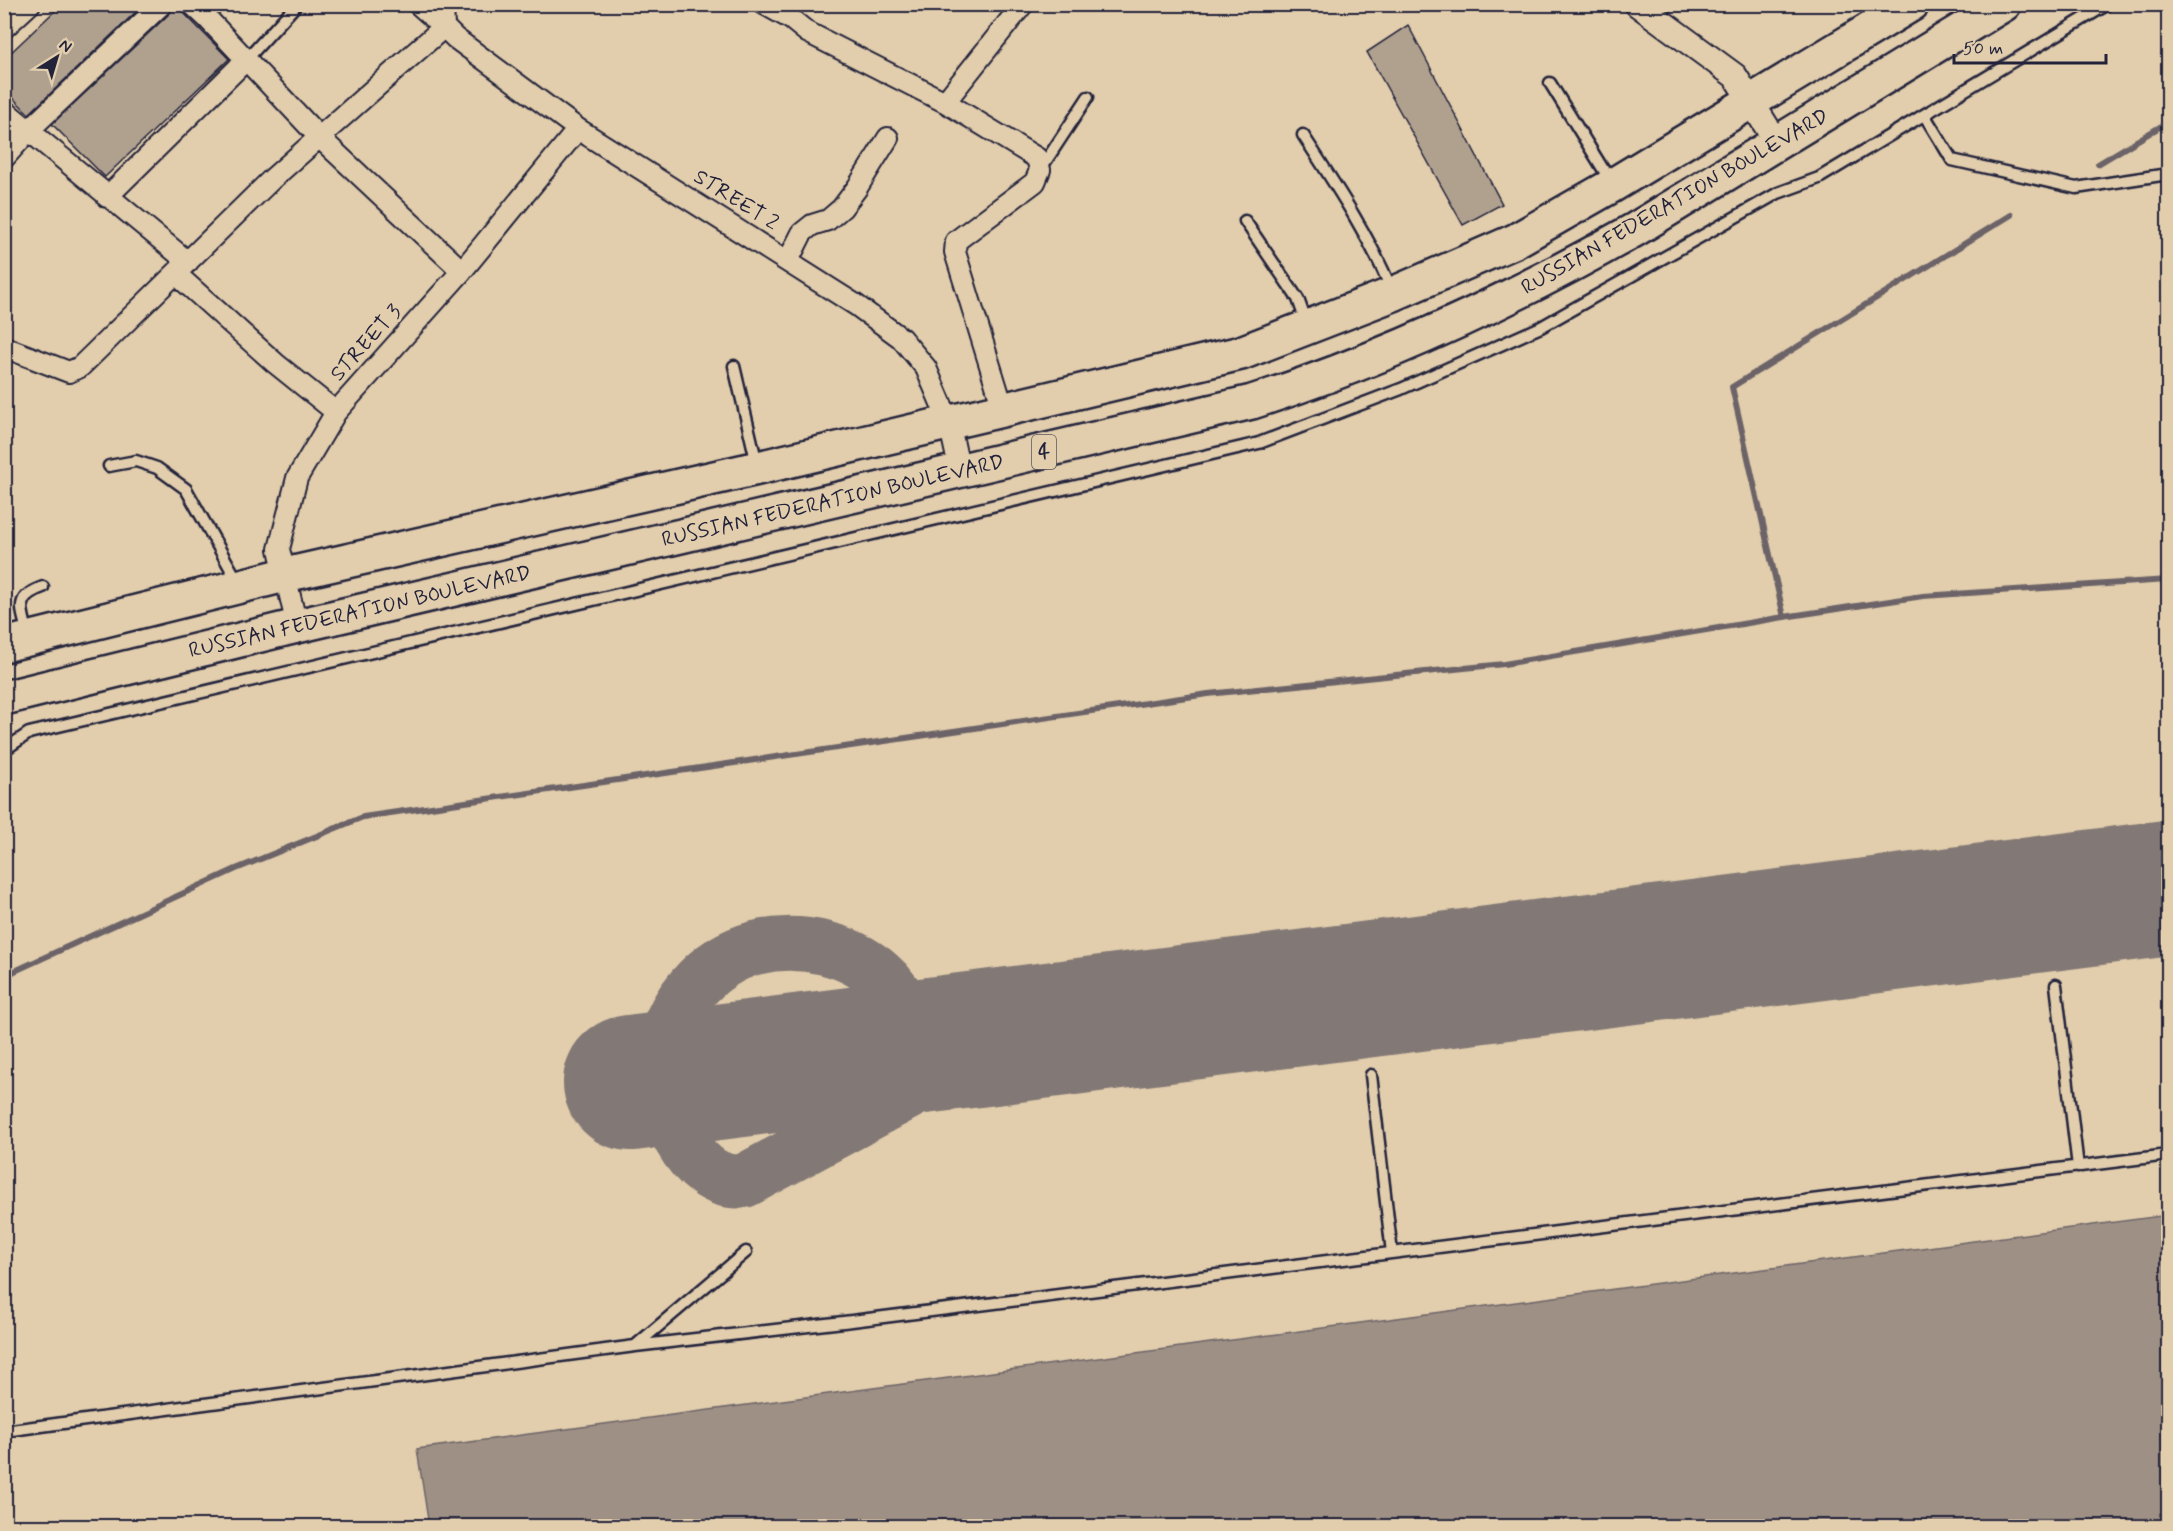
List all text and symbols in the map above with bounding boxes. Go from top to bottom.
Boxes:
north arrow [27,27,87,87]
scale bar [1954,27,2106,65]
text: N [55,35,76,58]
text: 50 m [1963,37,2003,61]
street label: RUSSIAN FEDERATION BOULEVARD [1516,102,1834,302]
street label: STREET 2 [688,163,784,237]
street label: STREET 3 [324,298,408,387]
road number: 4 [1032,435,1056,469]
street label: RUSSIAN FEDERATION BOULEVARD [659,448,1007,554]
street label: RUSSIAN FEDERATION BOULEVARD [186,559,534,665]

